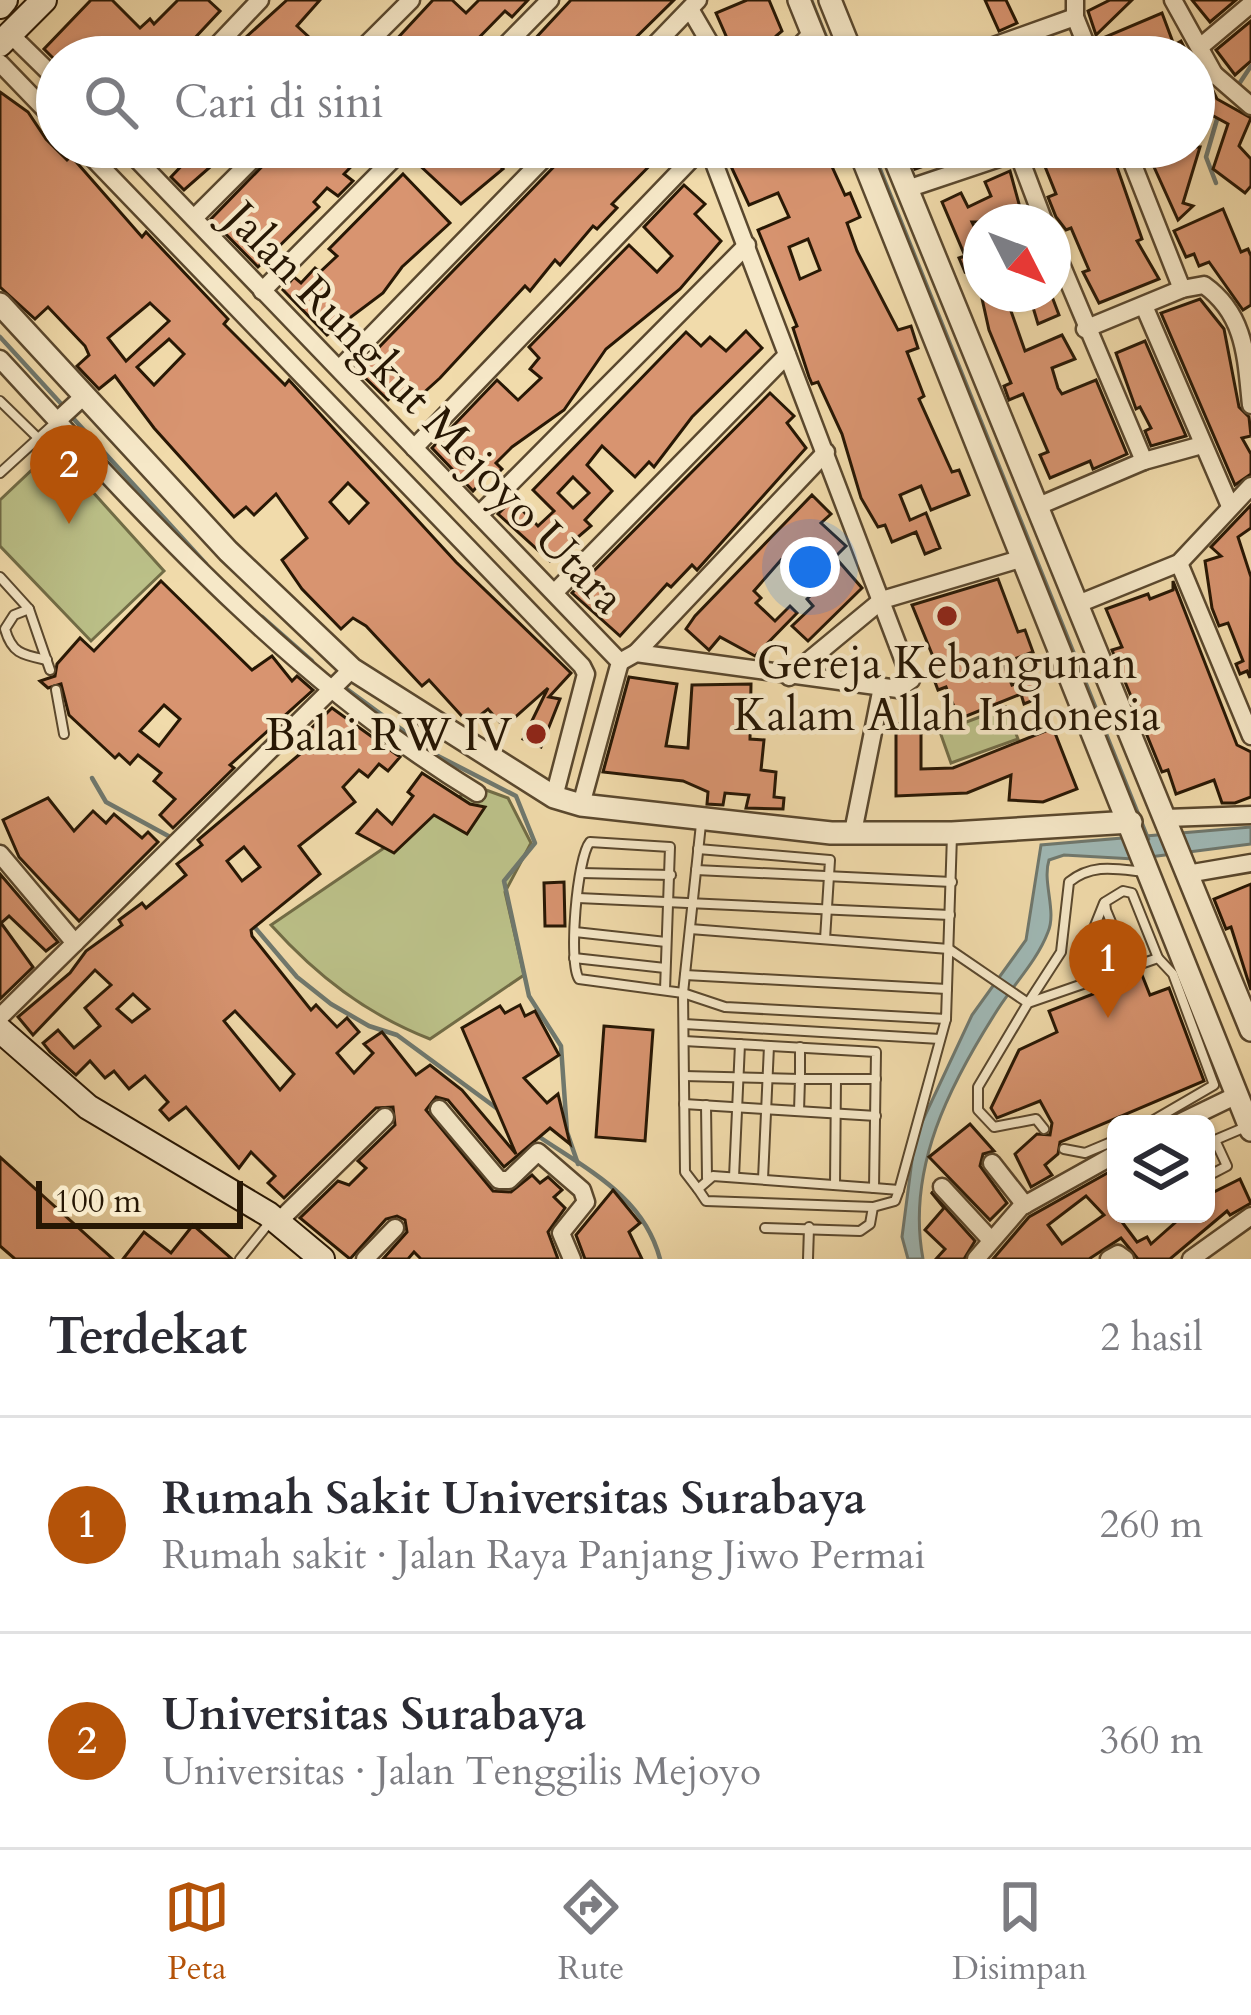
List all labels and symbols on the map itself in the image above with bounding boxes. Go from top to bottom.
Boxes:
street label: Jalan Rungkut Mejoyo Utara [207,184,638,627]
north arrow [963,204,1071,312]
pin: 2 [30,425,108,524]
your location [780,537,840,597]
marker: Gereja Kebangunan Kalam Allah Indonesia [934,603,960,629]
place label: Gereja Kebangunan Kalam Allah Indonesia [733,633,1161,746]
place label: Balai RW IV [265,705,512,766]
marker: Balai RW IV [523,721,549,747]
pin: 1 [1069,919,1147,1018]
scale bar [36,1175,243,1228]

